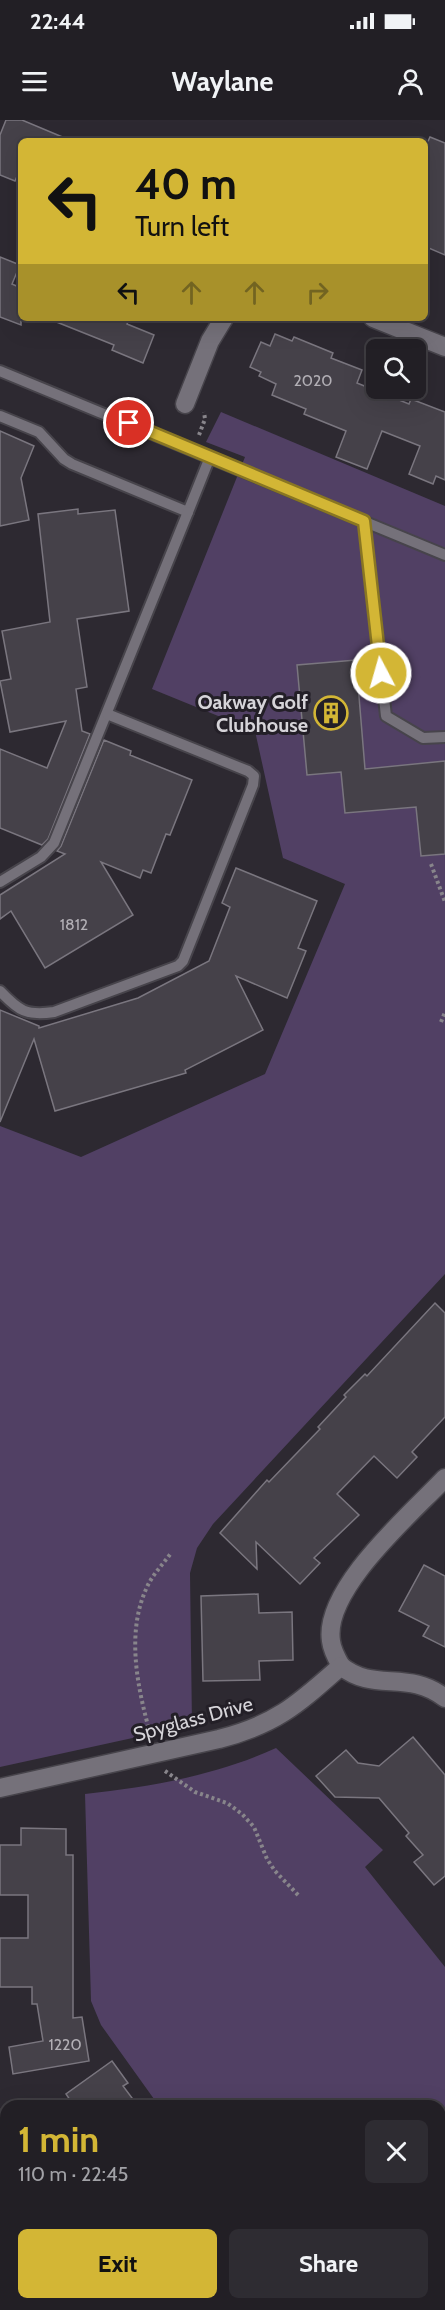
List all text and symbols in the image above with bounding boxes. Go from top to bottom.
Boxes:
text: 22:44 [30,8,85,35]
icon: menu [18,65,51,98]
text: Waylane [172,65,273,98]
icon: person [394,65,427,98]
text: 40 m [135,158,237,210]
icon: left [36,162,114,240]
text: Turn left [135,210,229,243]
icon: left [112,276,145,309]
icon: ahead [175,276,208,309]
icon: ahead [238,276,271,309]
icon: right [301,276,334,309]
map controls [366,339,426,399]
button: search [366,339,426,399]
house number: 2020 [293,371,333,390]
pin [103,397,154,448]
icon: arrive [112,406,145,439]
position arrow [349,641,413,705]
place label: Oakway Golf Clubhouse [198,690,308,737]
building icon: Oakway Golf Clubhouse [313,695,349,731]
house number: 1812 [60,915,88,934]
street label: Spyglass Drive [131,1692,255,1746]
house number: 1220 [48,2035,82,2054]
text: 1 min [18,2117,99,2161]
button: close [365,2120,428,2183]
text: 110 m · 22:45 [18,2162,128,2186]
button: Exit [18,2229,217,2298]
button: Share [229,2229,428,2298]

